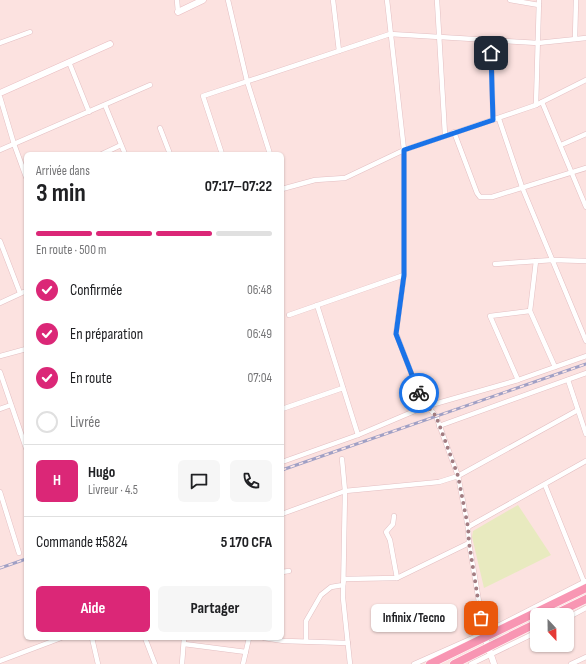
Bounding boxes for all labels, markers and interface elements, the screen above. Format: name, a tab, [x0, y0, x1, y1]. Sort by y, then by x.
pin	[474, 36, 508, 70]
icon: home	[480, 42, 502, 64]
text: Arrivée dans	[36, 163, 90, 179]
text: 07:17–07:22	[205, 177, 272, 196]
text: 3 min	[36, 178, 86, 209]
text: En route · 500 m	[36, 242, 106, 258]
icon: check	[36, 279, 58, 301]
text: Confirmée	[70, 281, 122, 300]
text: 06:48	[247, 282, 272, 298]
icon: check	[36, 323, 58, 345]
text: En préparation	[70, 325, 143, 344]
text: 06:49	[247, 326, 272, 342]
icon: check	[36, 367, 58, 389]
text: En route	[70, 369, 112, 388]
text: 07:04	[247, 370, 272, 386]
courier	[399, 373, 439, 413]
icon: bike	[408, 382, 430, 404]
text: Livrée	[70, 413, 100, 432]
button: chat	[178, 460, 220, 502]
button: phone	[230, 460, 272, 502]
text: Hugo	[88, 463, 115, 482]
text: H	[53, 471, 61, 490]
text: Livreur · 4.5	[88, 482, 138, 498]
text: Commande #5824	[36, 533, 128, 552]
text: 5 170 CFA	[221, 533, 272, 552]
button: Aide	[36, 586, 150, 632]
button: Partager	[158, 586, 272, 632]
pin	[464, 601, 498, 635]
callout: Infinix /Tecno	[371, 604, 457, 632]
icon: bag	[470, 607, 492, 629]
north arrow	[530, 608, 574, 652]
map controls	[530, 608, 574, 652]
text: Infinix /Tecno	[383, 610, 445, 626]

